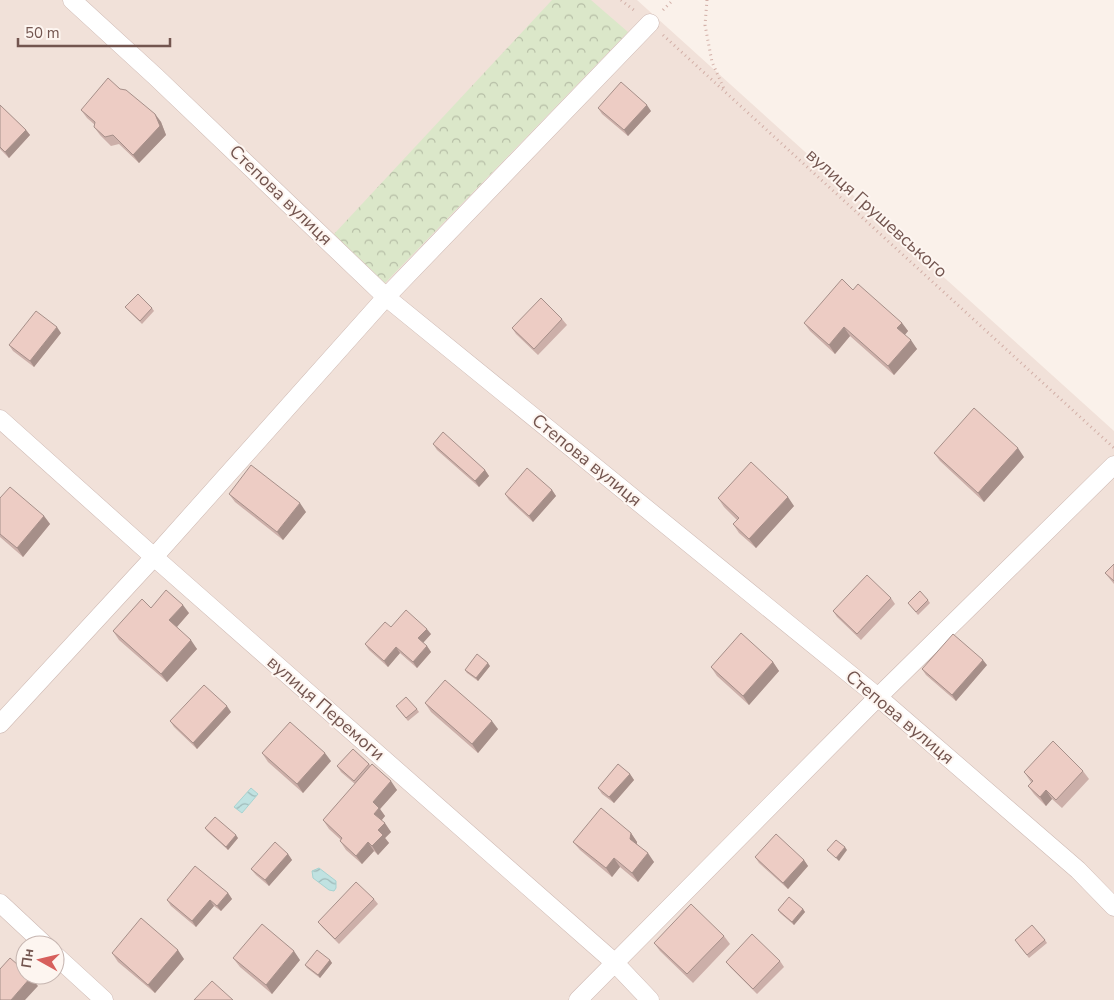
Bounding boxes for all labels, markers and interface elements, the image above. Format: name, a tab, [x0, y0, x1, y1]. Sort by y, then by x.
scale bar	[18, 15, 170, 47]
text: 50 m	[25, 23, 60, 43]
street label: Степова вулиця	[224, 140, 338, 250]
street label: вулиця Грушевського	[801, 143, 953, 283]
street label: Степова вулиця	[527, 408, 647, 512]
street label: вулиця Перемоги	[262, 650, 390, 766]
street label: Степова вулиця	[841, 664, 959, 770]
north arrow	[15, 935, 65, 985]
text: Пн	[17, 947, 38, 969]

